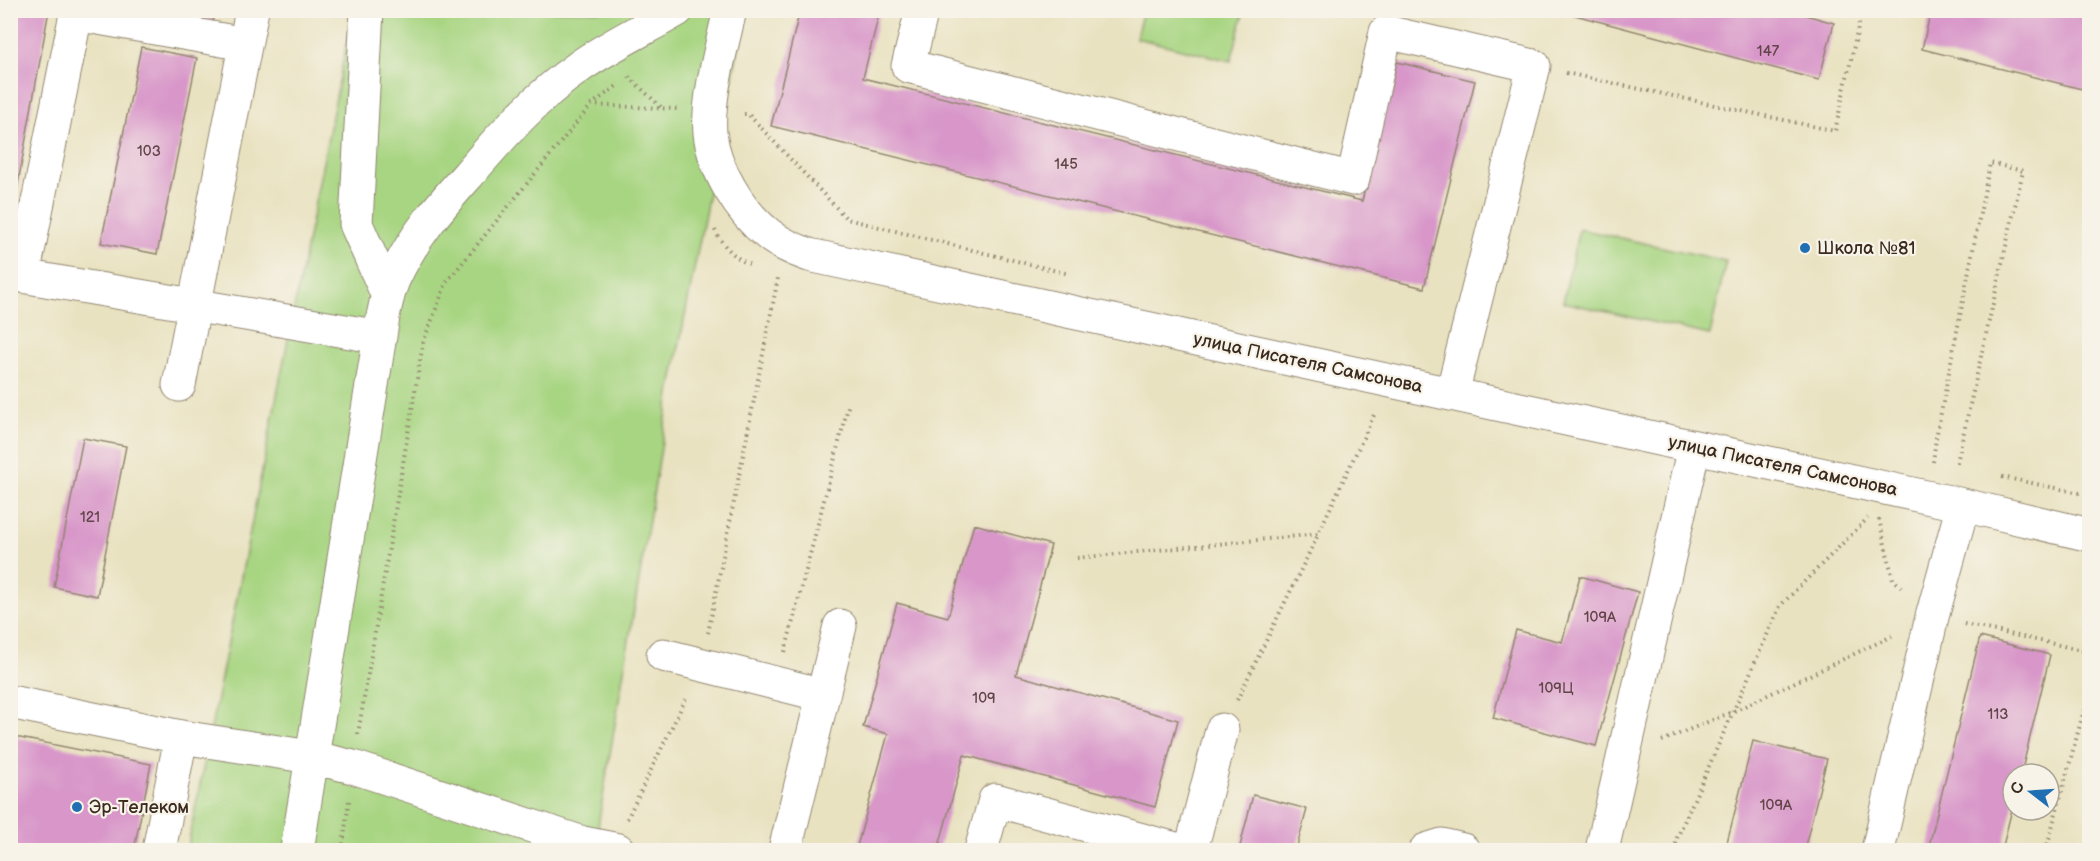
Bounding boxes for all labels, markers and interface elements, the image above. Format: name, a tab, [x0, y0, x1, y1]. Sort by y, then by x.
house number: 147	[1757, 42, 1780, 61]
house number: 103	[137, 142, 161, 161]
house number: 145	[1054, 155, 1078, 174]
place label: Школа №81	[1817, 238, 1915, 259]
marker: Школа №81	[1798, 241, 1812, 255]
street label: улица Писателя Самсонова	[1192, 328, 1425, 398]
street label: улица Писателя Самсонова	[1667, 431, 1900, 501]
house number: 121	[80, 508, 100, 527]
house number: 109А	[1584, 608, 1617, 627]
house number: 109Ц	[1539, 679, 1574, 698]
house number: 109	[972, 689, 996, 708]
house number: 113	[1988, 705, 2008, 724]
north arrow	[2001, 762, 2061, 822]
text: С	[2007, 780, 2029, 796]
house number: 109А	[1760, 796, 1793, 815]
place label: Эр-Телеком	[89, 797, 189, 818]
marker: Эр-Телеком	[70, 800, 84, 814]

